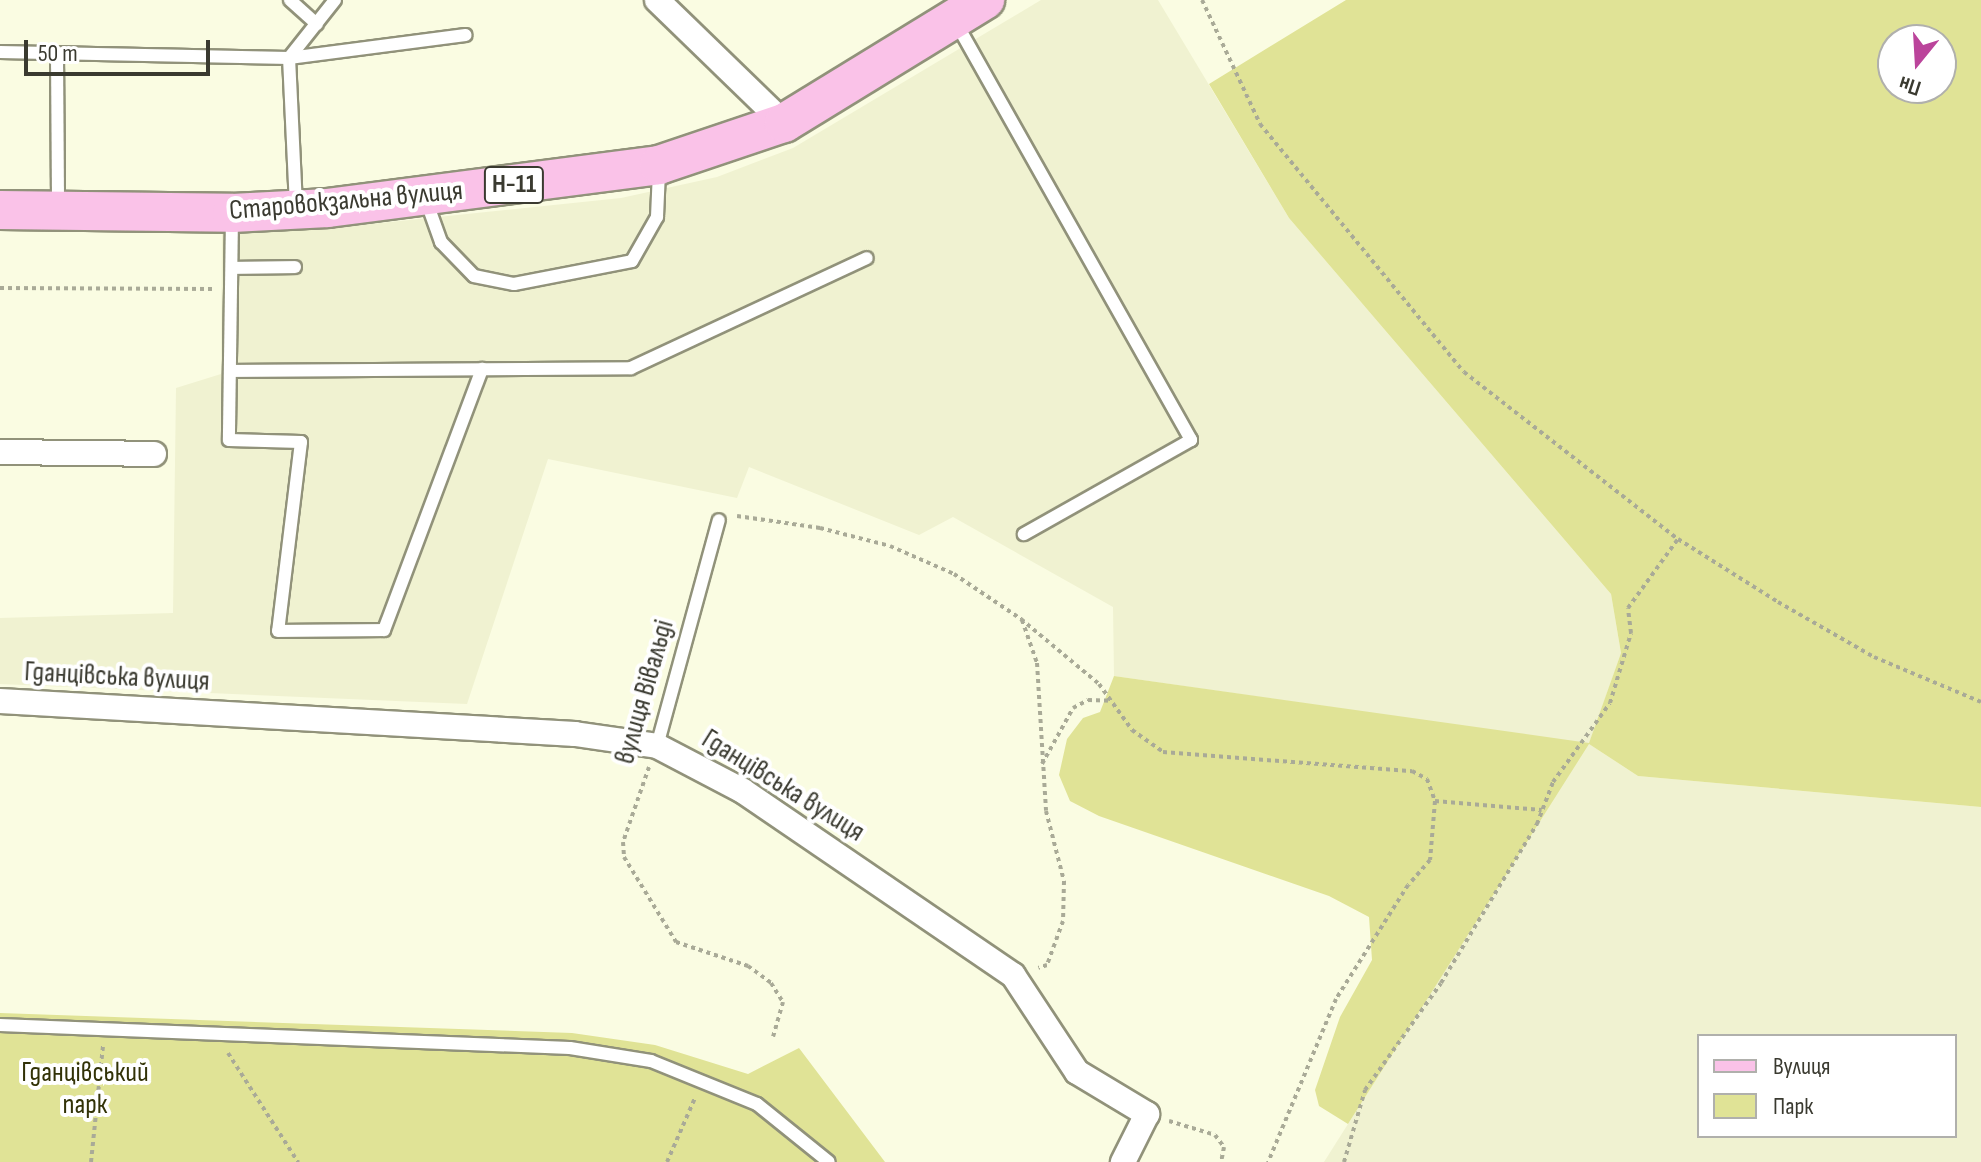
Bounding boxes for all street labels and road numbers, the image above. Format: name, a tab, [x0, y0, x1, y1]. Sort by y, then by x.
road number: Н-11	[482, 163, 546, 207]
street label: Старовокзальна вулиця	[228, 174, 464, 228]
street label: вулиця Вівальді	[608, 616, 682, 768]
street label: Гданцівська вулиця	[23, 655, 211, 699]
street label: Гданцівська вулиця	[695, 723, 871, 849]

